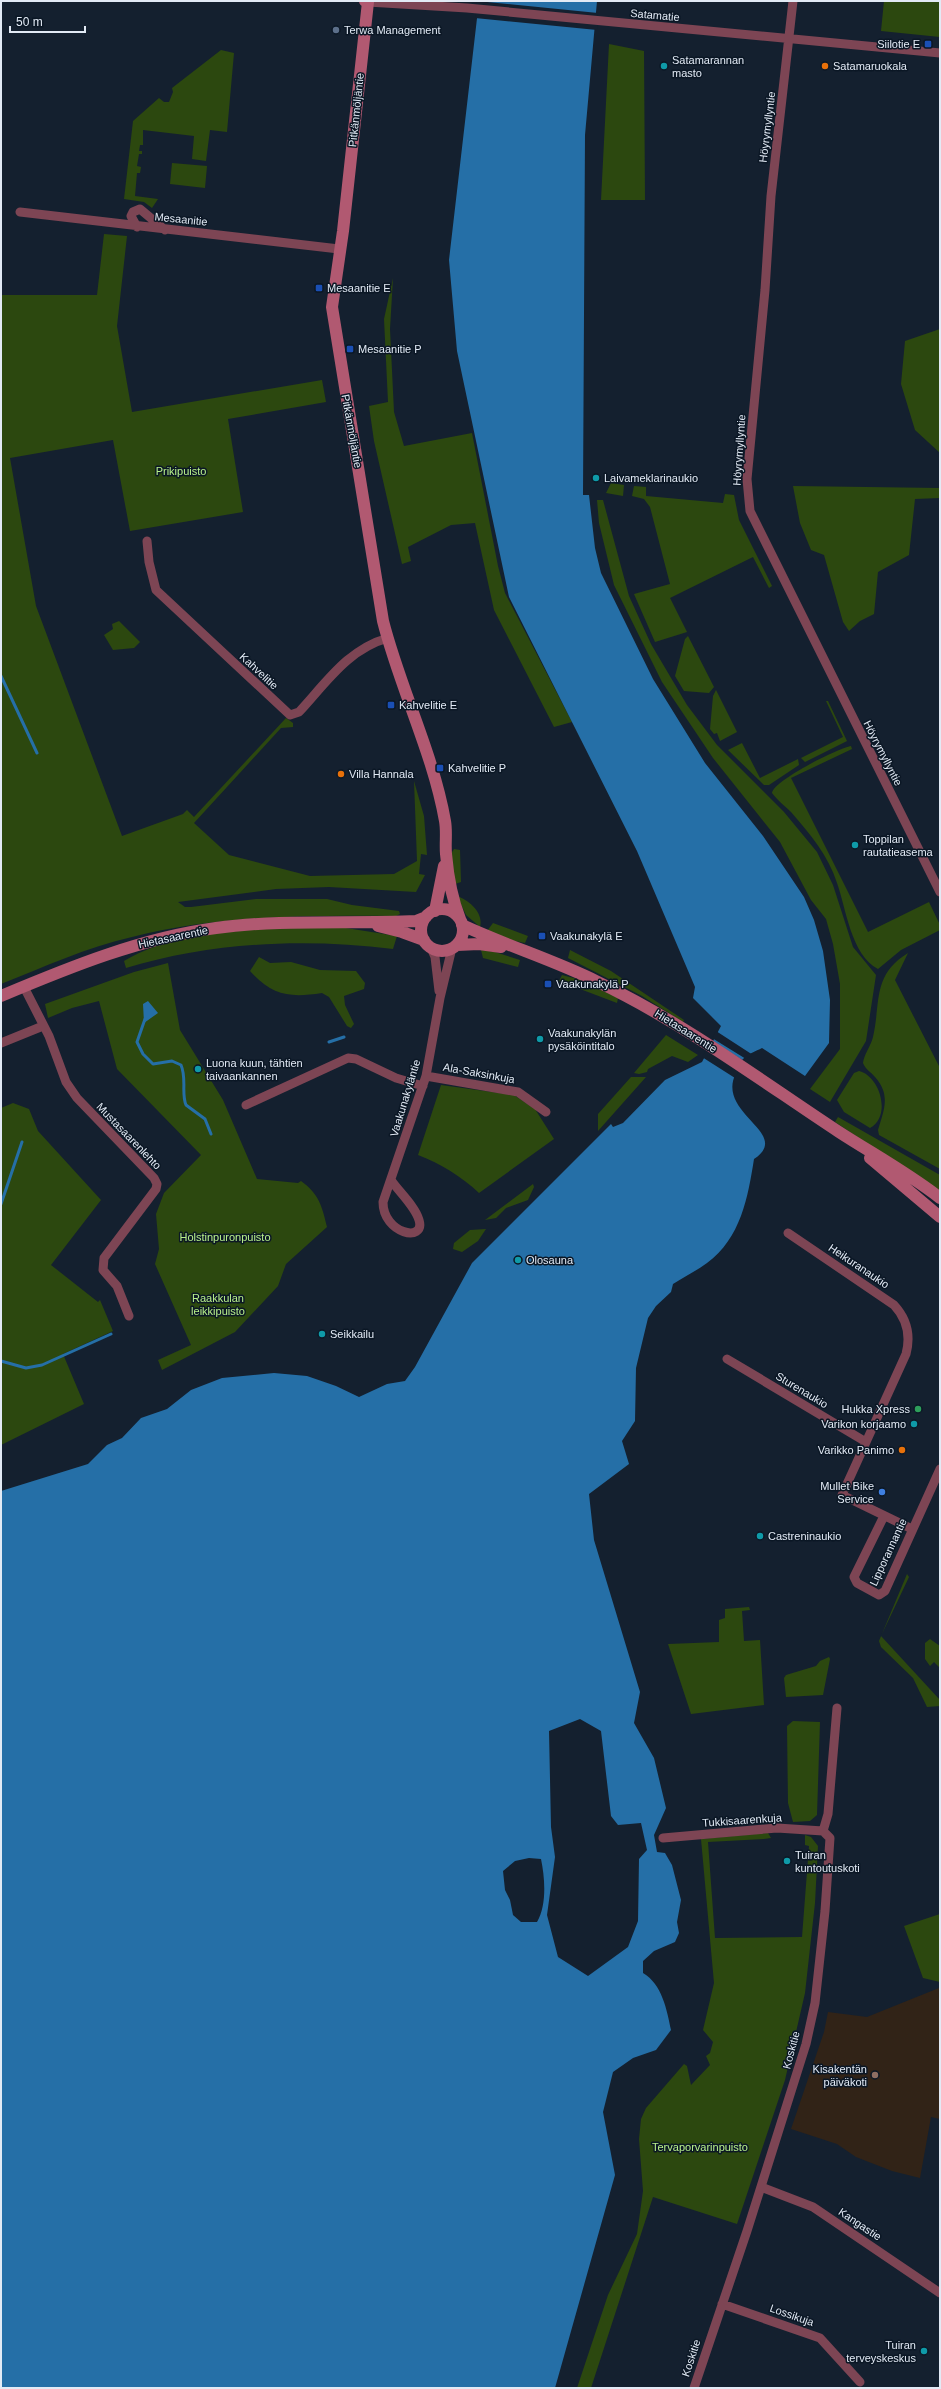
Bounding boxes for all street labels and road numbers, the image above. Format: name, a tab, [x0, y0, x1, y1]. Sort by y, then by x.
street label: Satamatie	[630, 7, 680, 23]
street label: Pitkänmöljäntie	[346, 72, 366, 148]
street label: Höyrymyllyntie	[757, 91, 777, 163]
street label: Mesaanitie	[154, 210, 208, 228]
street label: Pitkänmöljäntie	[340, 393, 364, 469]
street label: Höyrymyllyntie	[731, 414, 747, 486]
street label: Kahvelitie	[237, 650, 281, 692]
street label: Höyrymyllyntie	[861, 718, 905, 788]
street label: Hietasaarentie	[137, 924, 209, 950]
street label: Hietasaarentie	[653, 1007, 719, 1055]
street label: Vaakunakyläntie	[388, 1058, 422, 1138]
street label: Ala-Saksinkuja	[442, 1061, 517, 1085]
street label: Mustasaarenlehto	[94, 1100, 164, 1172]
street label: Heikuranaukio	[826, 1241, 892, 1291]
street label: Sturenaukio	[774, 1370, 830, 1410]
street label: Lipporannantie	[867, 1516, 909, 1588]
street label: Tukkisaarenkuja	[702, 1811, 783, 1829]
street label: Koskitie	[780, 2030, 802, 2070]
street label: Kangastie	[836, 2205, 884, 2243]
street label: Lossikuja	[768, 2302, 816, 2328]
street label: Koskitie	[679, 2338, 703, 2378]

